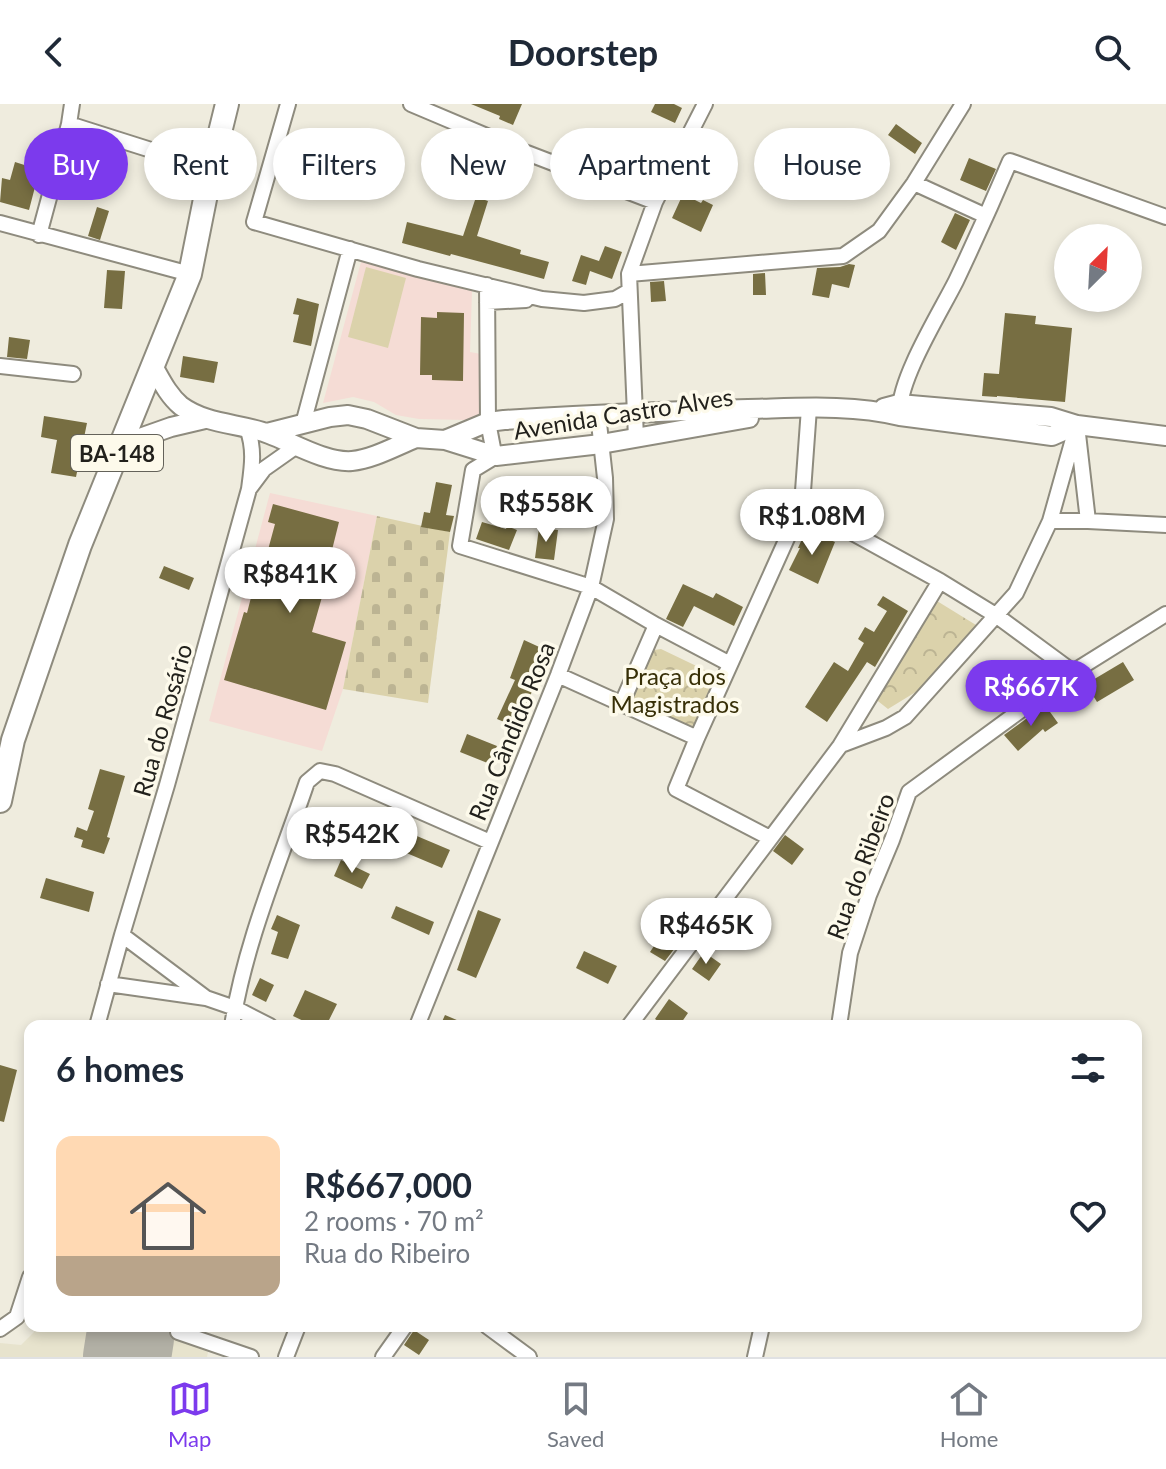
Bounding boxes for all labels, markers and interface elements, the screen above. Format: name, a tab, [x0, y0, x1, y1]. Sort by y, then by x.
icon: back	[32, 30, 76, 74]
text: Doorstep	[508, 30, 658, 74]
icon: search	[1090, 30, 1134, 74]
chip: Buy	[24, 128, 128, 200]
chip: Rent	[144, 128, 257, 200]
chip: Filters	[273, 128, 405, 200]
chip: New	[421, 128, 534, 200]
chip: Apartment	[550, 128, 738, 200]
chip: House	[754, 128, 890, 200]
north arrow	[1054, 224, 1142, 312]
map controls	[1054, 224, 1142, 312]
street label: Avenida Castro Alves	[511, 381, 735, 445]
road number: BA-148	[71, 435, 163, 471]
pin: R$558K	[481, 476, 611, 544]
text: R$558K	[499, 486, 593, 518]
pin: R$1.08M	[738, 489, 886, 557]
text: R$1.08M	[758, 499, 866, 531]
pin: R$841K	[225, 547, 355, 615]
text: R$841K	[243, 557, 337, 589]
street label: Rua Cândido Rosa	[462, 638, 560, 824]
street label: Rua do Rosário	[126, 640, 198, 800]
pin: R$667K	[966, 660, 1096, 728]
park label: Praça dos Magistrados	[610, 661, 740, 718]
text: R$667K	[984, 670, 1078, 702]
street label: Rua do Ribeiro	[820, 789, 900, 943]
pin: R$542K	[287, 807, 417, 875]
text: R$542K	[305, 817, 399, 849]
pin: R$465K	[641, 898, 771, 966]
text: R$465K	[659, 908, 753, 940]
icon: filters	[1066, 1046, 1110, 1090]
text: 6 homes	[56, 1048, 184, 1089]
text: R$667,000	[304, 1164, 472, 1205]
icon: home	[120, 1168, 216, 1264]
icon: heart	[1066, 1194, 1110, 1238]
text: 2 rooms · 70 m²	[304, 1205, 484, 1237]
text: Rua do Ribeiro	[304, 1237, 470, 1269]
tab: Map	[168, 1377, 212, 1452]
tab: Saved	[547, 1377, 604, 1452]
tab: Home	[940, 1377, 998, 1452]

